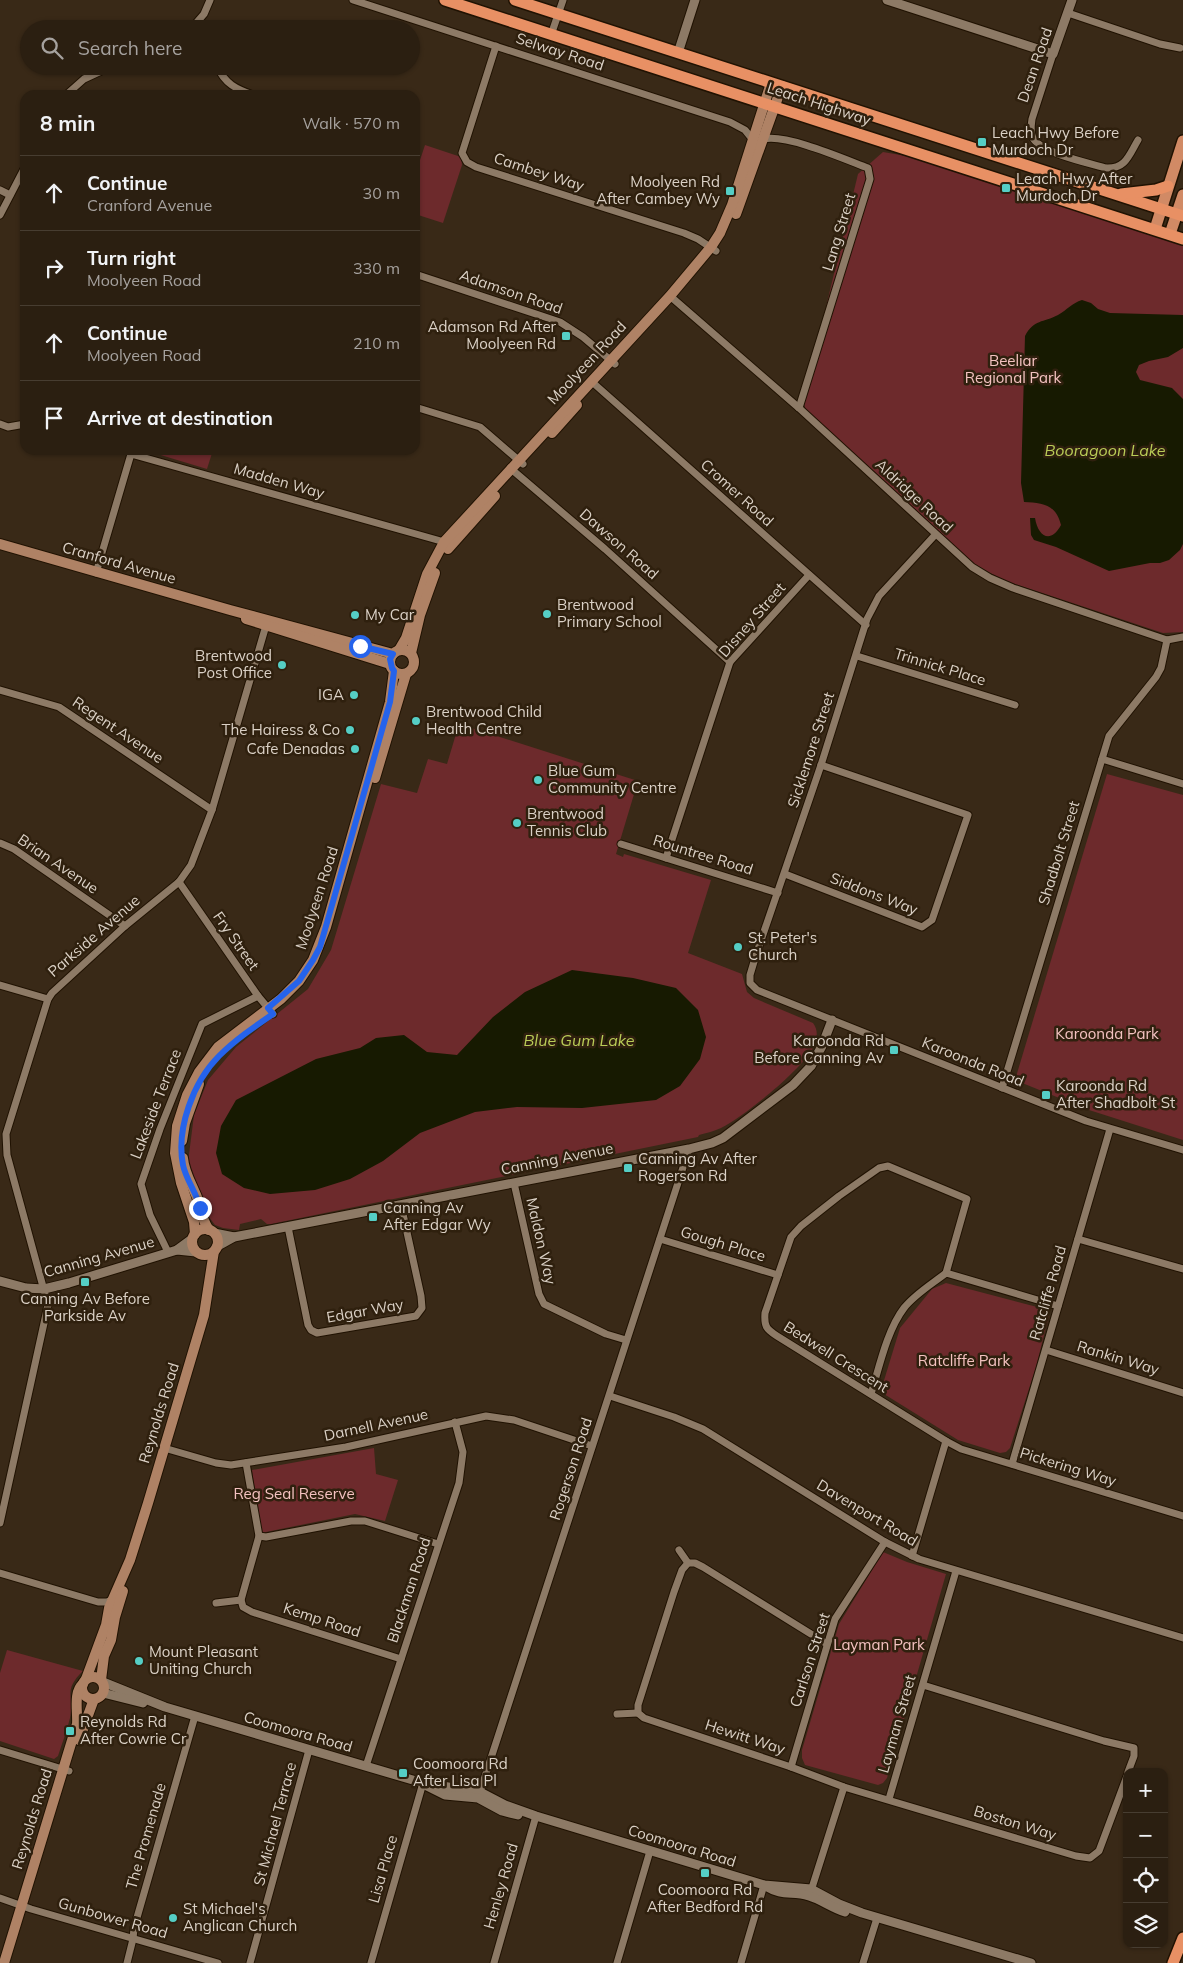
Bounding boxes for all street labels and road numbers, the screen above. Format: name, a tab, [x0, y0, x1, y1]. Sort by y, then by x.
street label: Dean Road	[1013, 25, 1056, 105]
street label: Selway Road	[514, 28, 607, 75]
street label: Leach Highway	[765, 78, 873, 129]
street label: Cambey Way	[492, 148, 587, 195]
street label: Lang Street	[818, 191, 859, 273]
street label: Adamson Road	[457, 265, 565, 318]
street label: Moolyeen Road	[543, 317, 630, 408]
street label: Cromer Road	[697, 455, 778, 530]
street label: Aldridge Road	[871, 455, 957, 537]
street label: Madden Way	[232, 459, 327, 503]
street label: Dawson Road	[576, 504, 663, 583]
street label: Cranford Avenue	[60, 537, 178, 588]
street label: Disney Street	[714, 579, 789, 661]
street label: Trinnick Place	[892, 644, 988, 689]
street label: Sicklemore Street	[783, 690, 838, 810]
street label: Regent Avenue	[69, 692, 167, 767]
street label: Shadbolt Street	[1034, 798, 1083, 907]
street label: Brian Avenue	[14, 830, 102, 898]
street label: Rountree Road	[651, 830, 756, 879]
street label: Moolyeen Road	[291, 844, 342, 952]
street label: Siddons Way	[828, 868, 921, 919]
street label: Parkside Avenue	[44, 890, 144, 981]
street label: Fry Street	[209, 908, 264, 974]
street label: Karoonda Road	[919, 1032, 1027, 1091]
street label: Lakeside Terrace	[126, 1046, 185, 1162]
street label: Canning Avenue	[499, 1138, 615, 1179]
street label: Maldon Way	[522, 1196, 561, 1286]
street label: Gough Place	[678, 1222, 768, 1265]
street label: Canning Avenue	[41, 1232, 156, 1281]
street label: Ratcliffe Road	[1025, 1243, 1070, 1342]
street label: Edgar Way	[325, 1294, 405, 1327]
street label: Bedwell Crescent	[780, 1317, 892, 1396]
street label: Rankin Way	[1075, 1336, 1162, 1379]
street label: Reynolds Road	[134, 1360, 183, 1466]
street label: Darnell Avenue	[322, 1404, 430, 1445]
street label: Rogerson Road	[545, 1415, 596, 1523]
street label: Pickering Way	[1018, 1443, 1119, 1490]
street label: Davenport Road	[813, 1475, 921, 1550]
street label: Blackman Road	[383, 1535, 434, 1645]
street label: Kemp Road	[281, 1598, 363, 1641]
street label: Carlson Street	[785, 1610, 834, 1709]
street label: Layman Street	[873, 1672, 920, 1775]
street label: Coomoora Road	[242, 1707, 355, 1756]
street label: Hewitt Way	[703, 1715, 788, 1758]
street label: St Michael Terrace	[249, 1760, 300, 1888]
street label: Reynolds Road	[7, 1766, 56, 1872]
street label: The Promenade	[121, 1780, 170, 1891]
street label: Boston Way	[972, 1801, 1059, 1844]
street label: Coomoora Road	[626, 1820, 739, 1871]
street label: Lisa Place	[364, 1833, 401, 1905]
street label: Henley Road	[479, 1841, 522, 1931]
street label: Gunbower Road	[56, 1893, 170, 1942]

